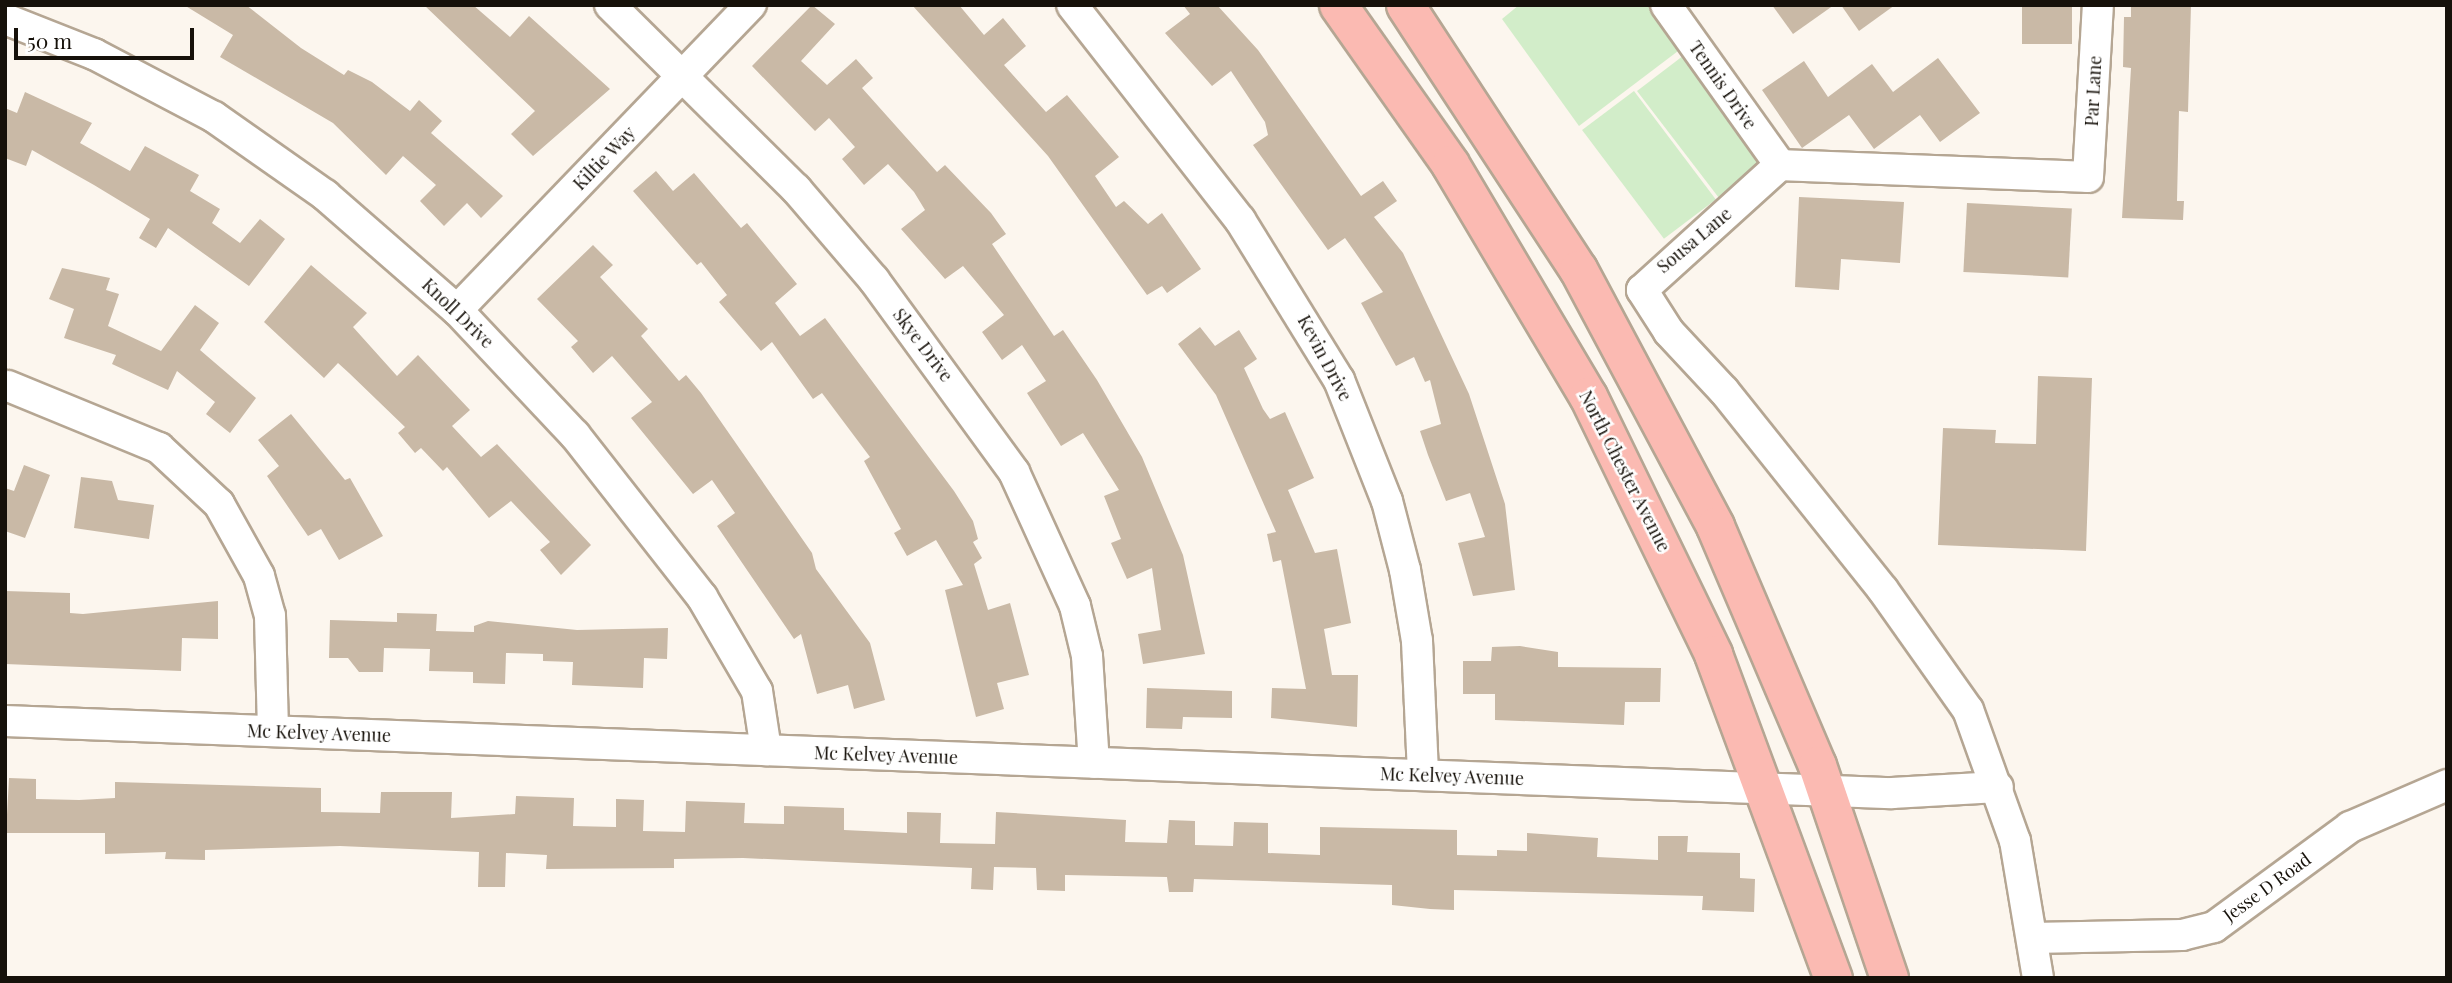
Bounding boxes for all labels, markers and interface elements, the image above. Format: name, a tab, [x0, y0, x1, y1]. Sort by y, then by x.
scale bar	[18, 14, 198, 58]
text: 50 m	[27, 26, 72, 54]
street label: Tennis Drive	[1685, 37, 1761, 133]
street label: Par Lane	[2080, 55, 2106, 127]
street label: Kiltie Way	[568, 121, 640, 195]
street label: Sousa Lane	[1652, 203, 1736, 277]
street label: Knoll Drive	[418, 274, 498, 352]
street label: Skye Drive	[888, 304, 958, 386]
street label: Kevin Drive	[1293, 311, 1357, 405]
street label: North Chester Avenue	[1575, 386, 1675, 556]
street label: Mc Kelvey Avenue	[246, 720, 392, 746]
street label: Mc Kelvey Avenue	[813, 742, 959, 768]
street label: Mc Kelvey Avenue	[1379, 763, 1525, 789]
street label: Jesse D Road	[2219, 848, 2315, 926]

